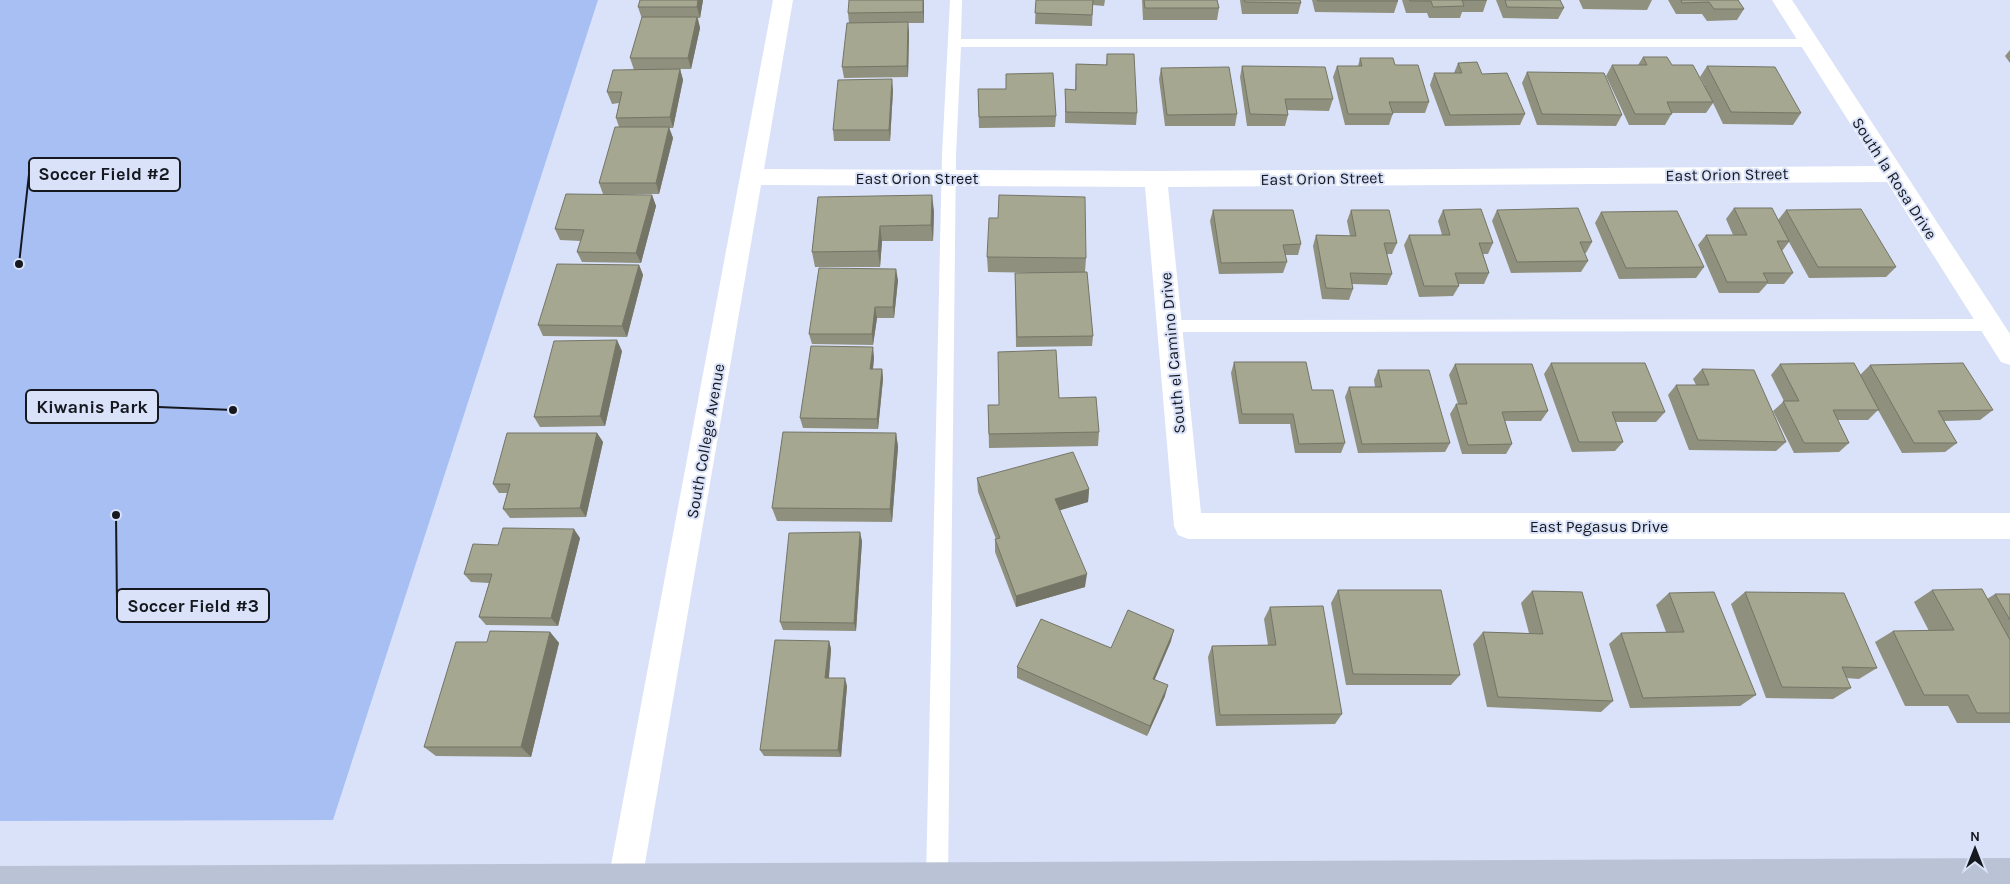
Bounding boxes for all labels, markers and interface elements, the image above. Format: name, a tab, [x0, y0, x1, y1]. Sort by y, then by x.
street label: South la Rosa Drive	[1848, 114, 1941, 243]
callout: Soccer Field #2	[29, 158, 180, 191]
text: Soccer Field #2	[38, 163, 170, 185]
street label: East Orion Street	[1665, 164, 1789, 185]
street label: East Orion Street	[1260, 168, 1384, 189]
street label: East Orion Street	[855, 169, 979, 188]
street label: South el Camino Drive	[1156, 271, 1189, 434]
street label: South College Avenue	[683, 362, 728, 520]
callout: Kiwanis Park	[26, 390, 158, 423]
text: Kiwanis Park	[36, 396, 148, 418]
street label: East Pegasus Drive	[1530, 517, 1668, 536]
callout: Soccer Field #3	[117, 589, 269, 622]
text: Soccer Field #3	[127, 595, 259, 617]
north arrow	[1950, 824, 2000, 874]
text: N	[1970, 828, 1980, 845]

